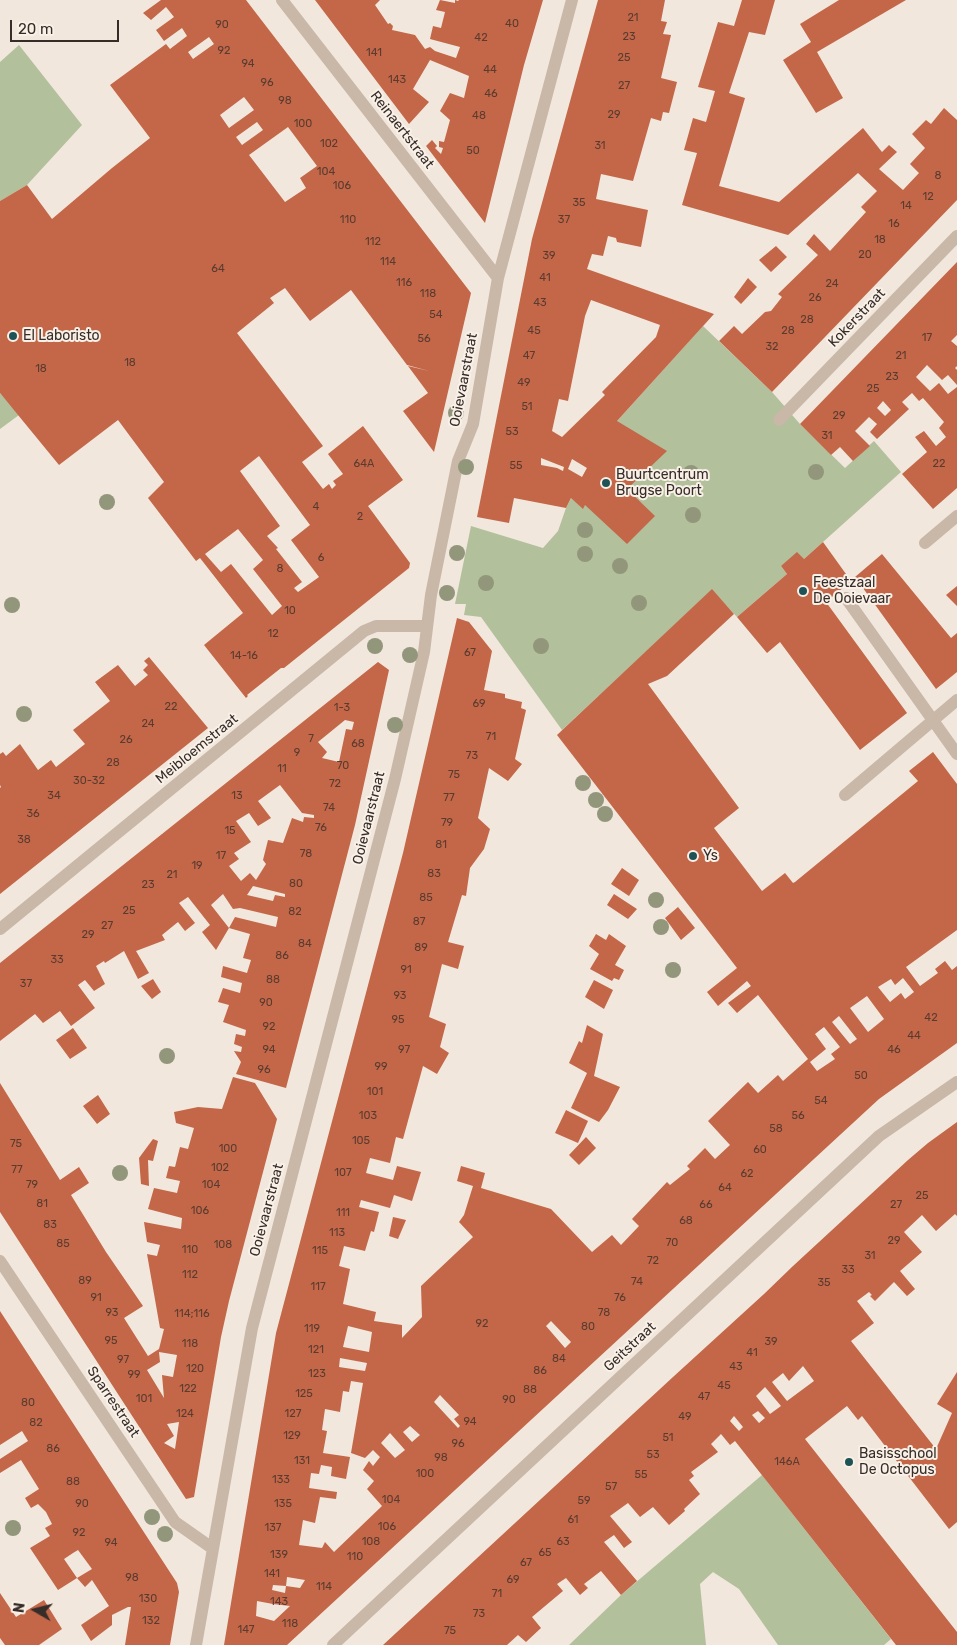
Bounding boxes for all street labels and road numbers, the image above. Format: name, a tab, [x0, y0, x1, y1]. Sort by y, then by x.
street label: Reinaertstraat	[366, 88, 438, 172]
street label: Kokerstraat	[825, 285, 889, 351]
street label: Ooievaarstraat	[447, 332, 481, 428]
street label: Meibloemstraat	[152, 711, 242, 787]
street label: Ooievaarstraat	[349, 770, 389, 866]
street label: Ooievaarstraat	[247, 1162, 287, 1258]
street label: Geitstraat	[601, 1319, 659, 1375]
street label: Sparrestraat	[83, 1363, 143, 1441]

